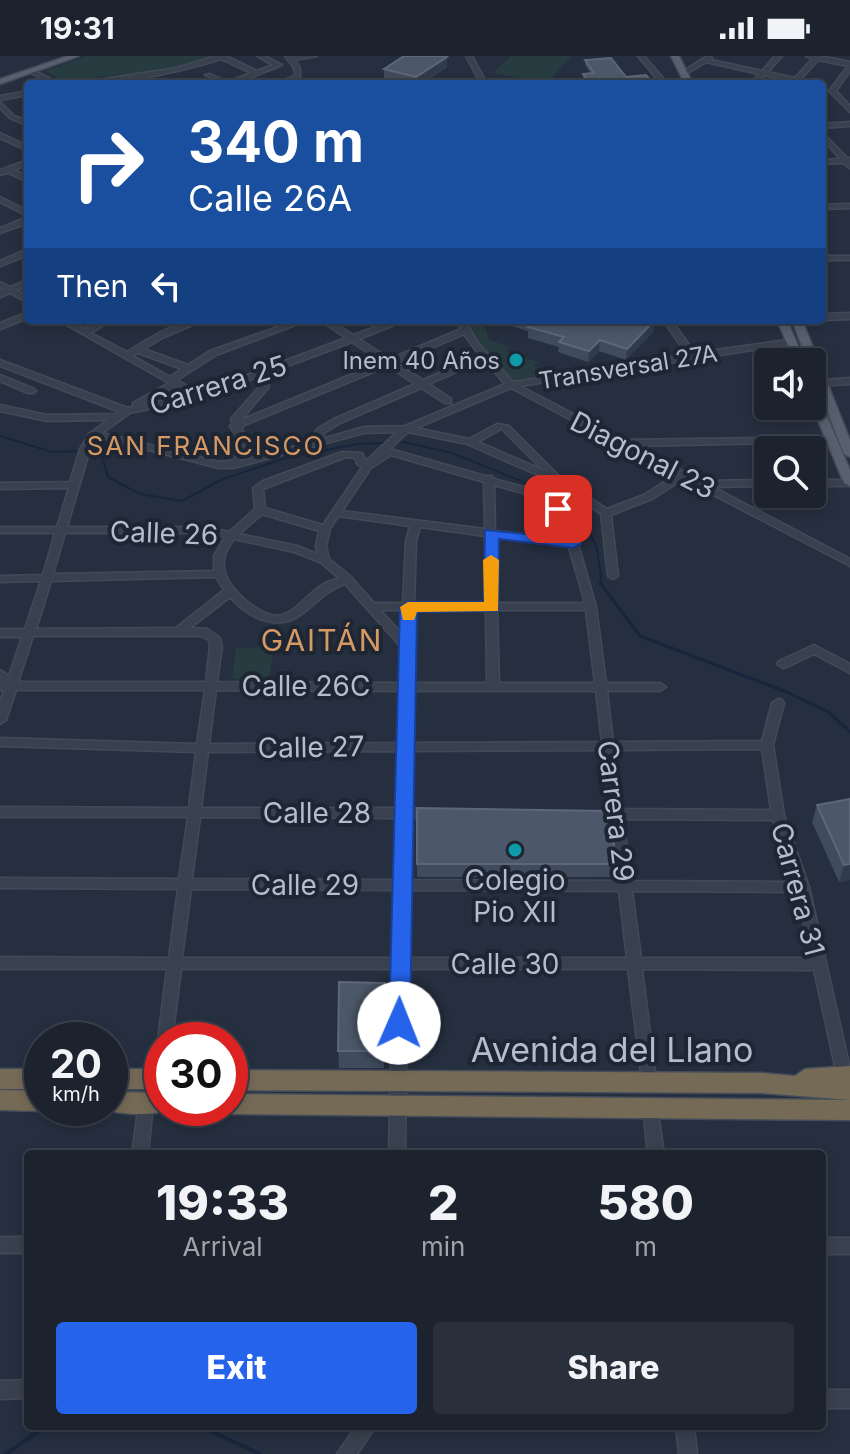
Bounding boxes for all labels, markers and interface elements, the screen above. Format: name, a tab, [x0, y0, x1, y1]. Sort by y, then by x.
text: 19:31	[40, 10, 115, 46]
text: 340 m	[188, 108, 364, 176]
icon: right	[56, 112, 160, 216]
text: Calle 26A	[188, 176, 352, 220]
icon: left	[144, 264, 188, 308]
text: Then	[56, 268, 128, 304]
street label: Transversal 27A	[537, 339, 719, 395]
place label: Inem 40 Años	[342, 346, 500, 375]
street label: Carrera 25	[145, 348, 291, 422]
map controls	[754, 348, 826, 508]
button: sound	[754, 348, 826, 420]
marker: Inem 40 Años	[507, 351, 525, 369]
street label: Diagonal 23	[565, 404, 721, 506]
district label: SAN FRANCISCO	[87, 430, 325, 461]
button: search	[754, 436, 826, 508]
pin	[524, 475, 592, 543]
icon: arrive	[536, 487, 580, 531]
street label: Calle 26	[109, 514, 219, 552]
district label: GAITÁN	[261, 622, 383, 658]
street label: Calle 26C	[242, 669, 370, 703]
street label: Calle 27	[257, 729, 365, 765]
street label: Carrera 29	[590, 738, 642, 884]
street label: Calle 28	[263, 796, 371, 830]
street label: Carrera 31	[764, 819, 832, 959]
marker: Colegio Pio XII	[506, 841, 524, 859]
place label: Colegio Pio XII	[464, 863, 566, 929]
street label: Calle 29	[251, 868, 359, 902]
street label: Calle 30	[451, 947, 559, 981]
position arrow	[357, 981, 441, 1065]
speed limit sign: 30	[144, 1022, 248, 1126]
street label: Avenida del Llano	[471, 1029, 753, 1070]
text: 20	[50, 1039, 102, 1088]
text: km/h	[52, 1082, 100, 1106]
text: 19:33	[156, 1173, 289, 1232]
text: 2	[428, 1173, 459, 1232]
text: 580	[598, 1173, 694, 1232]
text: Arrival	[183, 1231, 263, 1262]
text: min	[421, 1231, 465, 1262]
text: m	[634, 1231, 657, 1262]
button: Exit	[56, 1322, 417, 1414]
button: Share	[433, 1322, 794, 1414]

